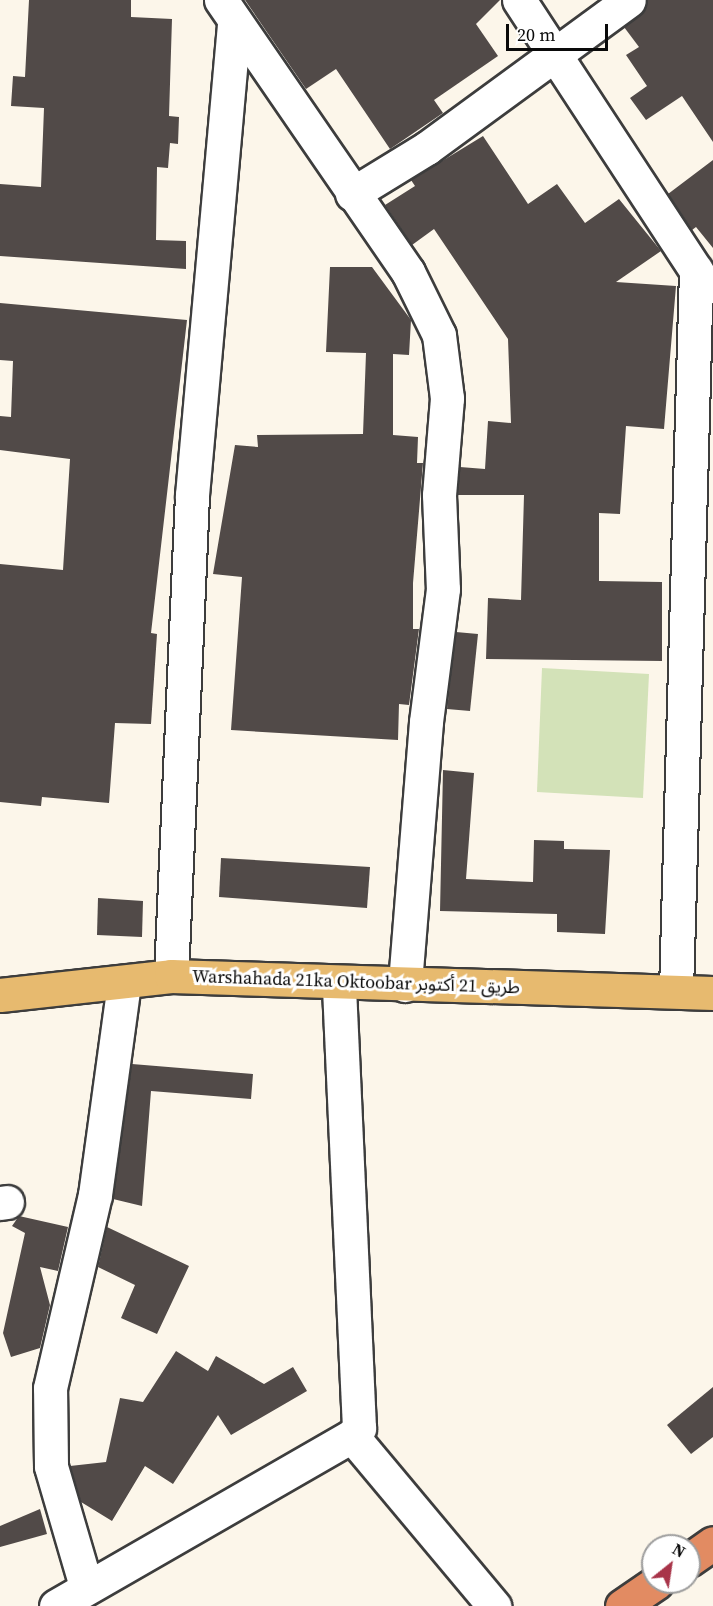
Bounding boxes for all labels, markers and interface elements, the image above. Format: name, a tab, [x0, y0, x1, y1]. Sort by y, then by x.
scale bar	[509, 12, 611, 50]
text: 20 m	[517, 22, 555, 47]
street label: Warshahada 21ka Oktoobar طريق 21 أكتوبر	[192, 965, 520, 999]
north arrow	[641, 1534, 701, 1594]
text: N	[668, 1538, 690, 1563]

